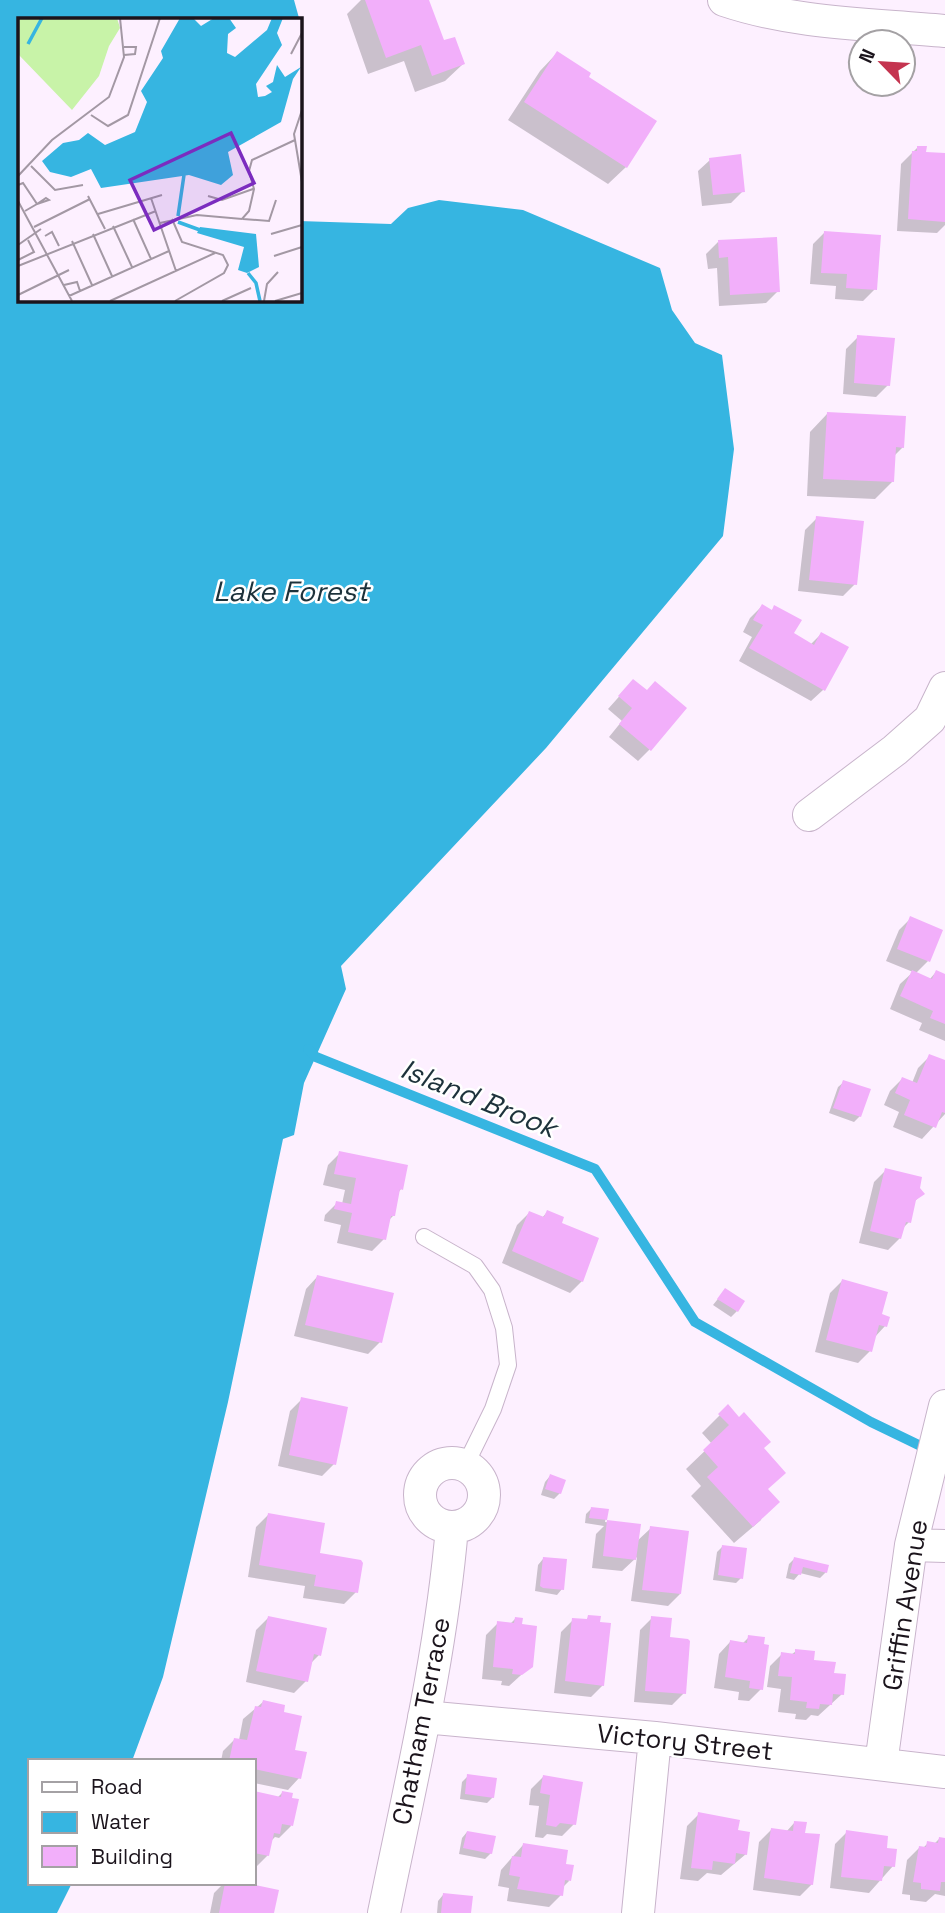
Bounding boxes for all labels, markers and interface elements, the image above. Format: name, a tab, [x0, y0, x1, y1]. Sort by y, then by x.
inset map	[18, 18, 301, 301]
north arrow	[847, 28, 917, 98]
text: N	[853, 45, 881, 67]
water label: Lake Forest	[213, 573, 372, 609]
water label: Island Brook	[396, 1050, 565, 1147]
street label: Griffin Avenue	[875, 1517, 935, 1693]
street label: Chatham Terrace	[384, 1614, 458, 1828]
street label: Victory Street	[595, 1716, 775, 1768]
legend	[28, 1759, 256, 1885]
text: Road	[91, 1773, 143, 1800]
text: Water	[91, 1808, 150, 1835]
text: Building	[91, 1843, 173, 1870]

